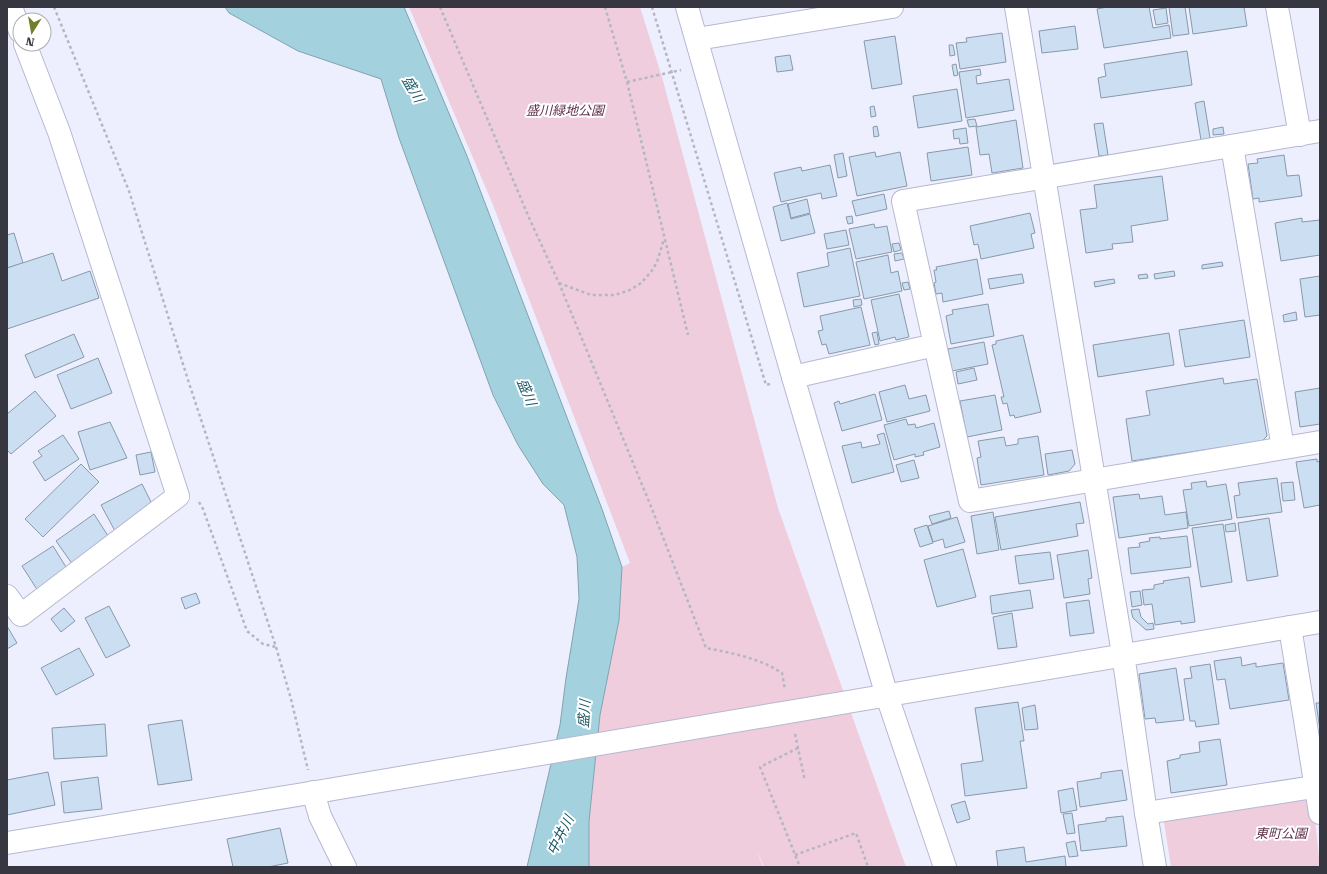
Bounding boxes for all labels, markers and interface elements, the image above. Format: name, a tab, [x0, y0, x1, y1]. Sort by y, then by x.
north arrow	[12, 12, 52, 52]
text: N	[24, 34, 36, 49]
water label: 盛川	[399, 73, 428, 107]
park label: 盛川緑地公園	[526, 103, 606, 118]
water label: 盛川	[514, 376, 540, 410]
water label: 盛川	[575, 697, 593, 729]
water label: 中井川	[543, 811, 578, 857]
park label: 東町公園	[1255, 826, 1309, 841]

